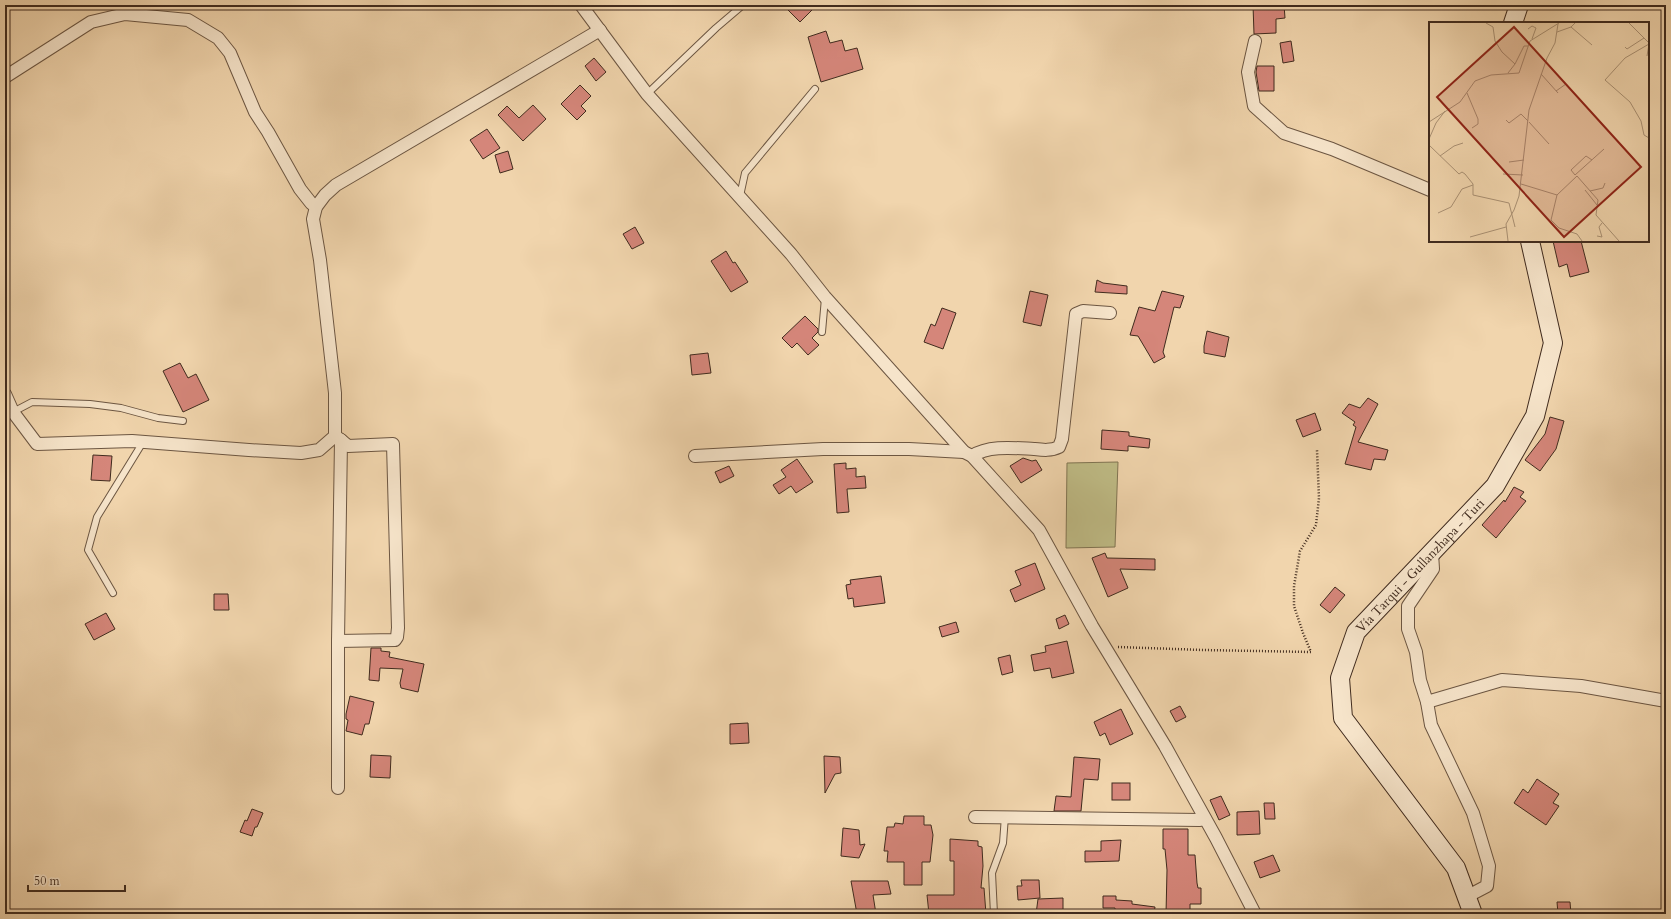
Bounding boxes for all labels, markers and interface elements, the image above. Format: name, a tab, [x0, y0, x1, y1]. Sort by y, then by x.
inset map	[1429, 22, 1649, 242]
street label: Vía Tarqui - Gullanzhapa - Turi	[1352, 495, 1489, 637]
scale bar	[28, 867, 125, 893]
text: 50 m	[34, 873, 61, 889]

